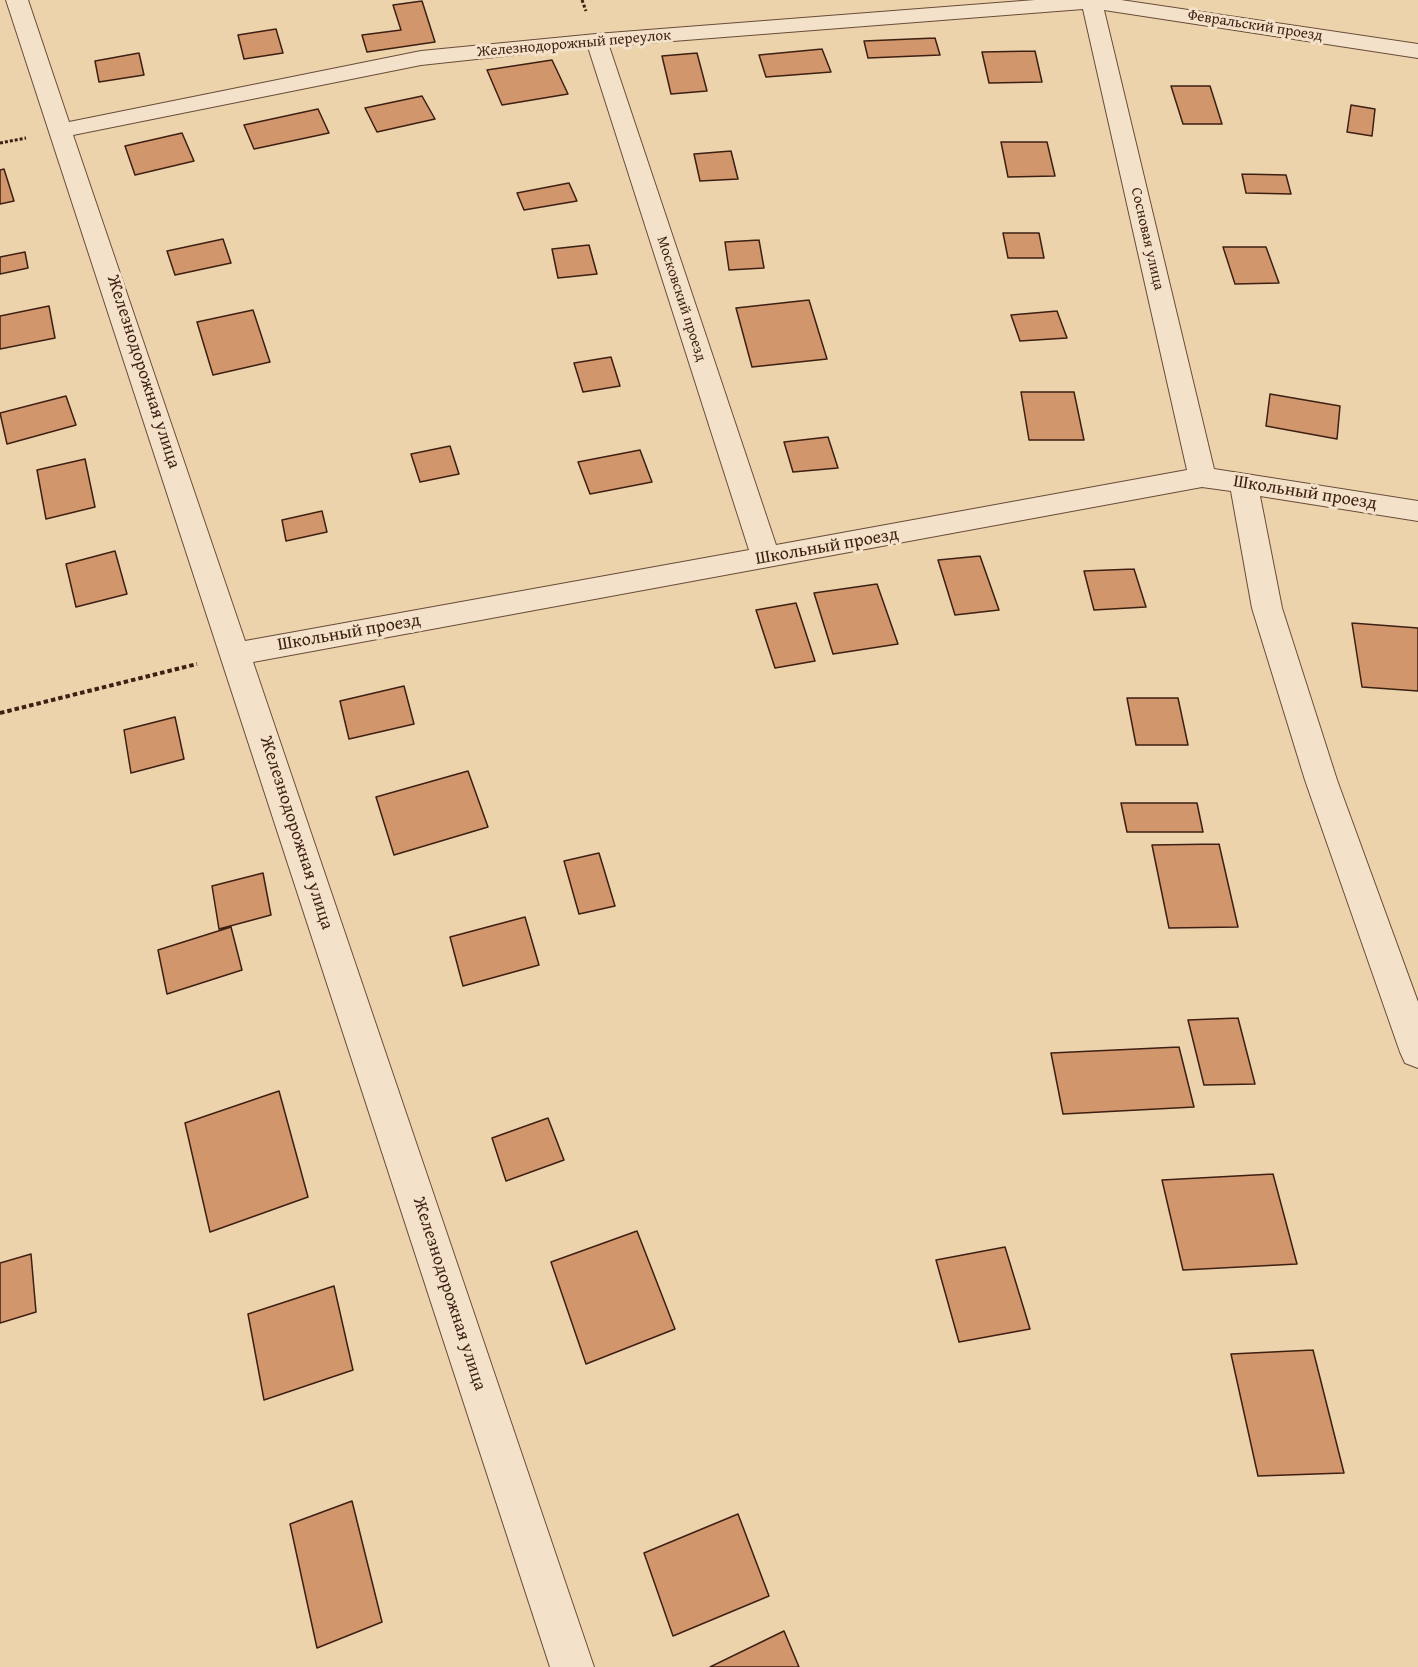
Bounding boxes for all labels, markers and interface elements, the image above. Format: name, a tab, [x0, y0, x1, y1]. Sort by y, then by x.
street label: Февральский проезд	[1186, 6, 1324, 46]
street label: Железнодорожный переулок	[476, 27, 672, 61]
street label: Сосновая улица	[1126, 186, 1168, 292]
street label: Московский проезд	[652, 234, 710, 364]
street label: Железнодорожная улица	[102, 273, 184, 471]
street label: Школьный проезд	[1232, 471, 1378, 515]
street label: Школьный проезд	[754, 524, 900, 570]
street label: Школьный проезд	[276, 610, 422, 656]
street label: Железнодорожная улица	[255, 734, 337, 932]
street label: Железнодорожная улица	[408, 1195, 490, 1393]

